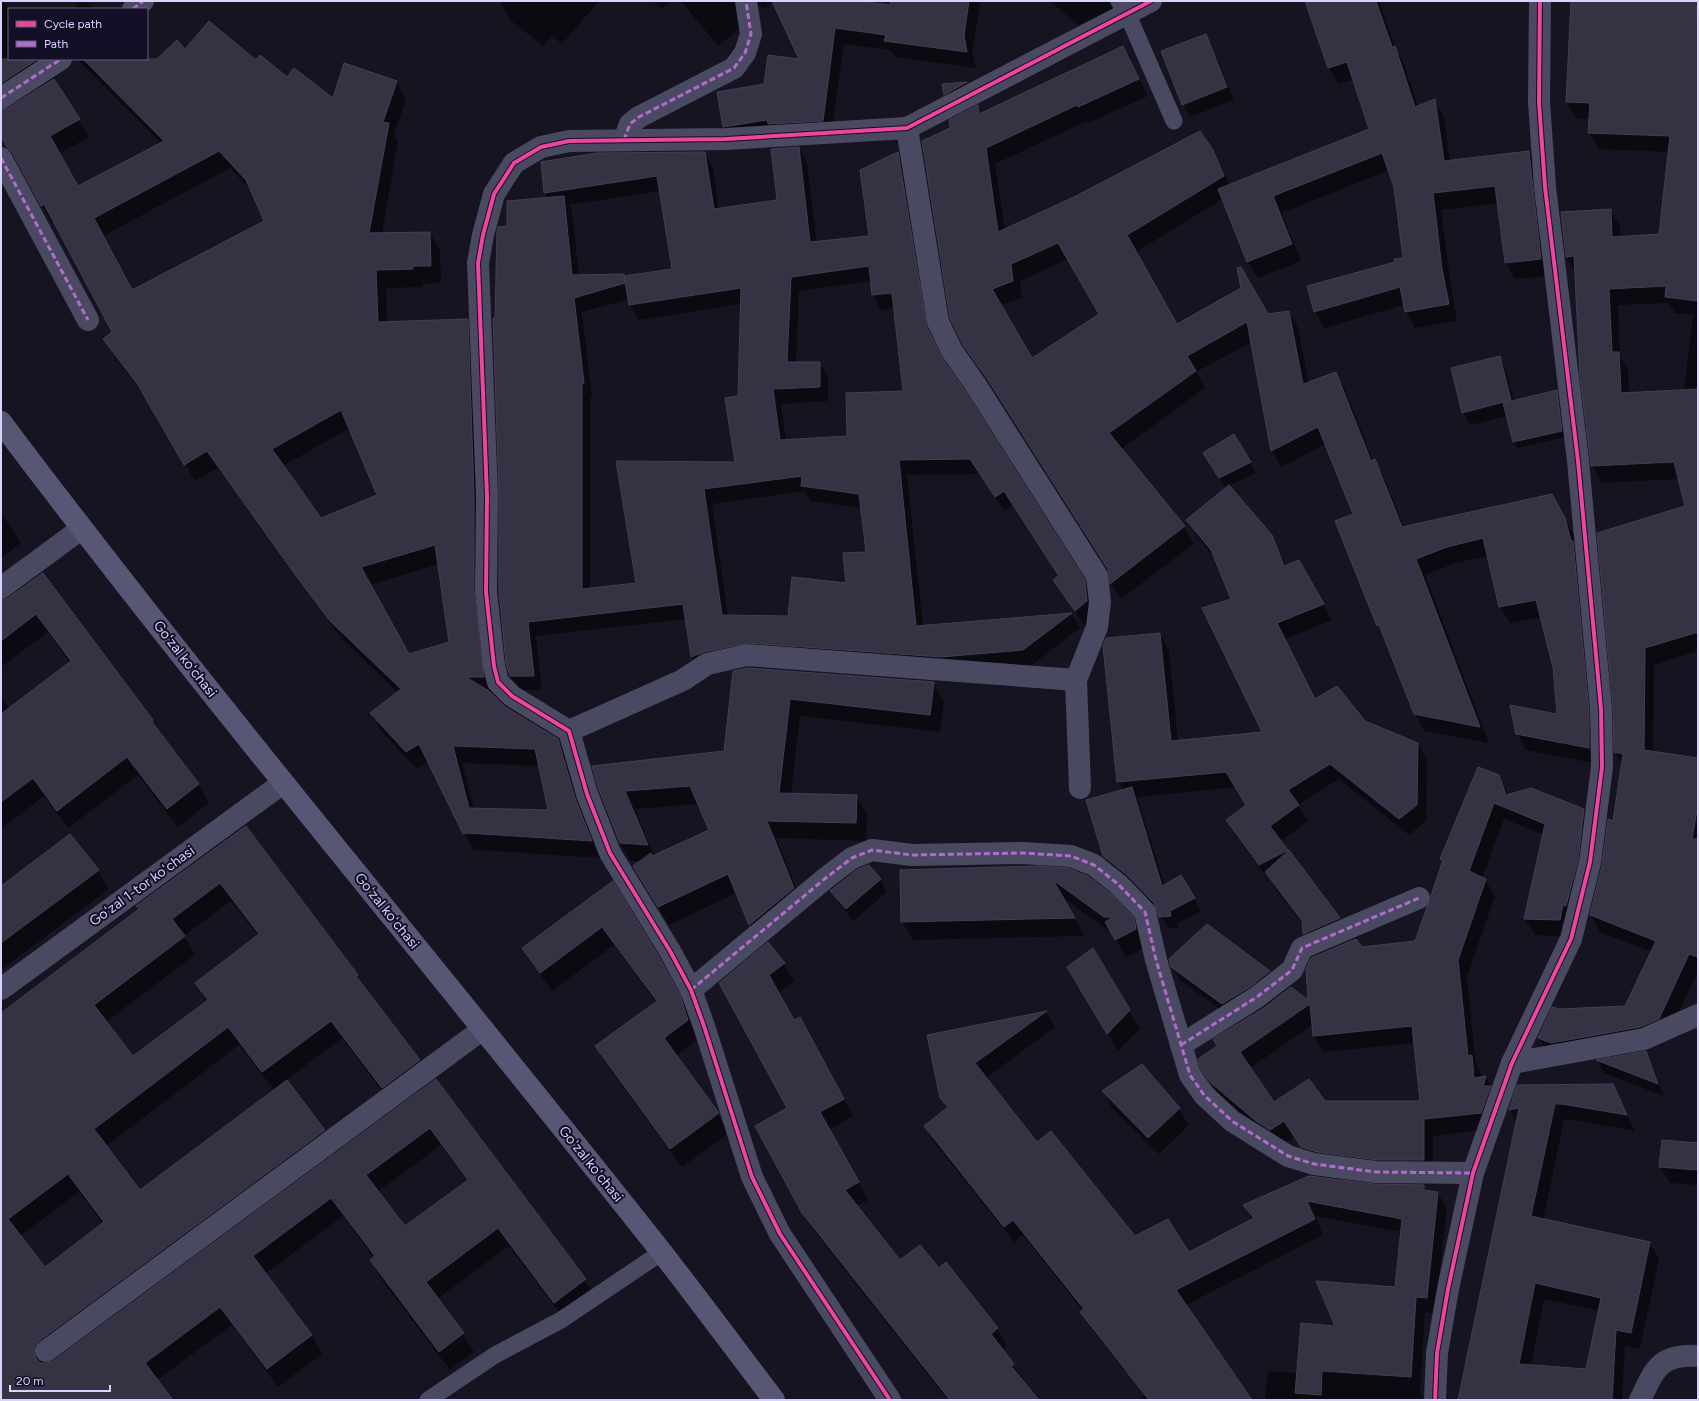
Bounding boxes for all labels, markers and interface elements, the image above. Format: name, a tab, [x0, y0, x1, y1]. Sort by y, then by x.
legend	[8, 8, 148, 60]
text: Cycle path	[44, 17, 102, 31]
text: Path	[44, 37, 68, 51]
street label: Goʻzal koʻchasi	[150, 617, 220, 701]
street label: Goʻzal 1-tor koʻchasi	[86, 842, 198, 930]
street label: Goʻzal koʻchasi	[351, 870, 423, 952]
street label: Goʻzal koʻchasi	[555, 1123, 627, 1205]
scale bar	[10, 1367, 110, 1393]
text: 20 m	[16, 1374, 44, 1388]

